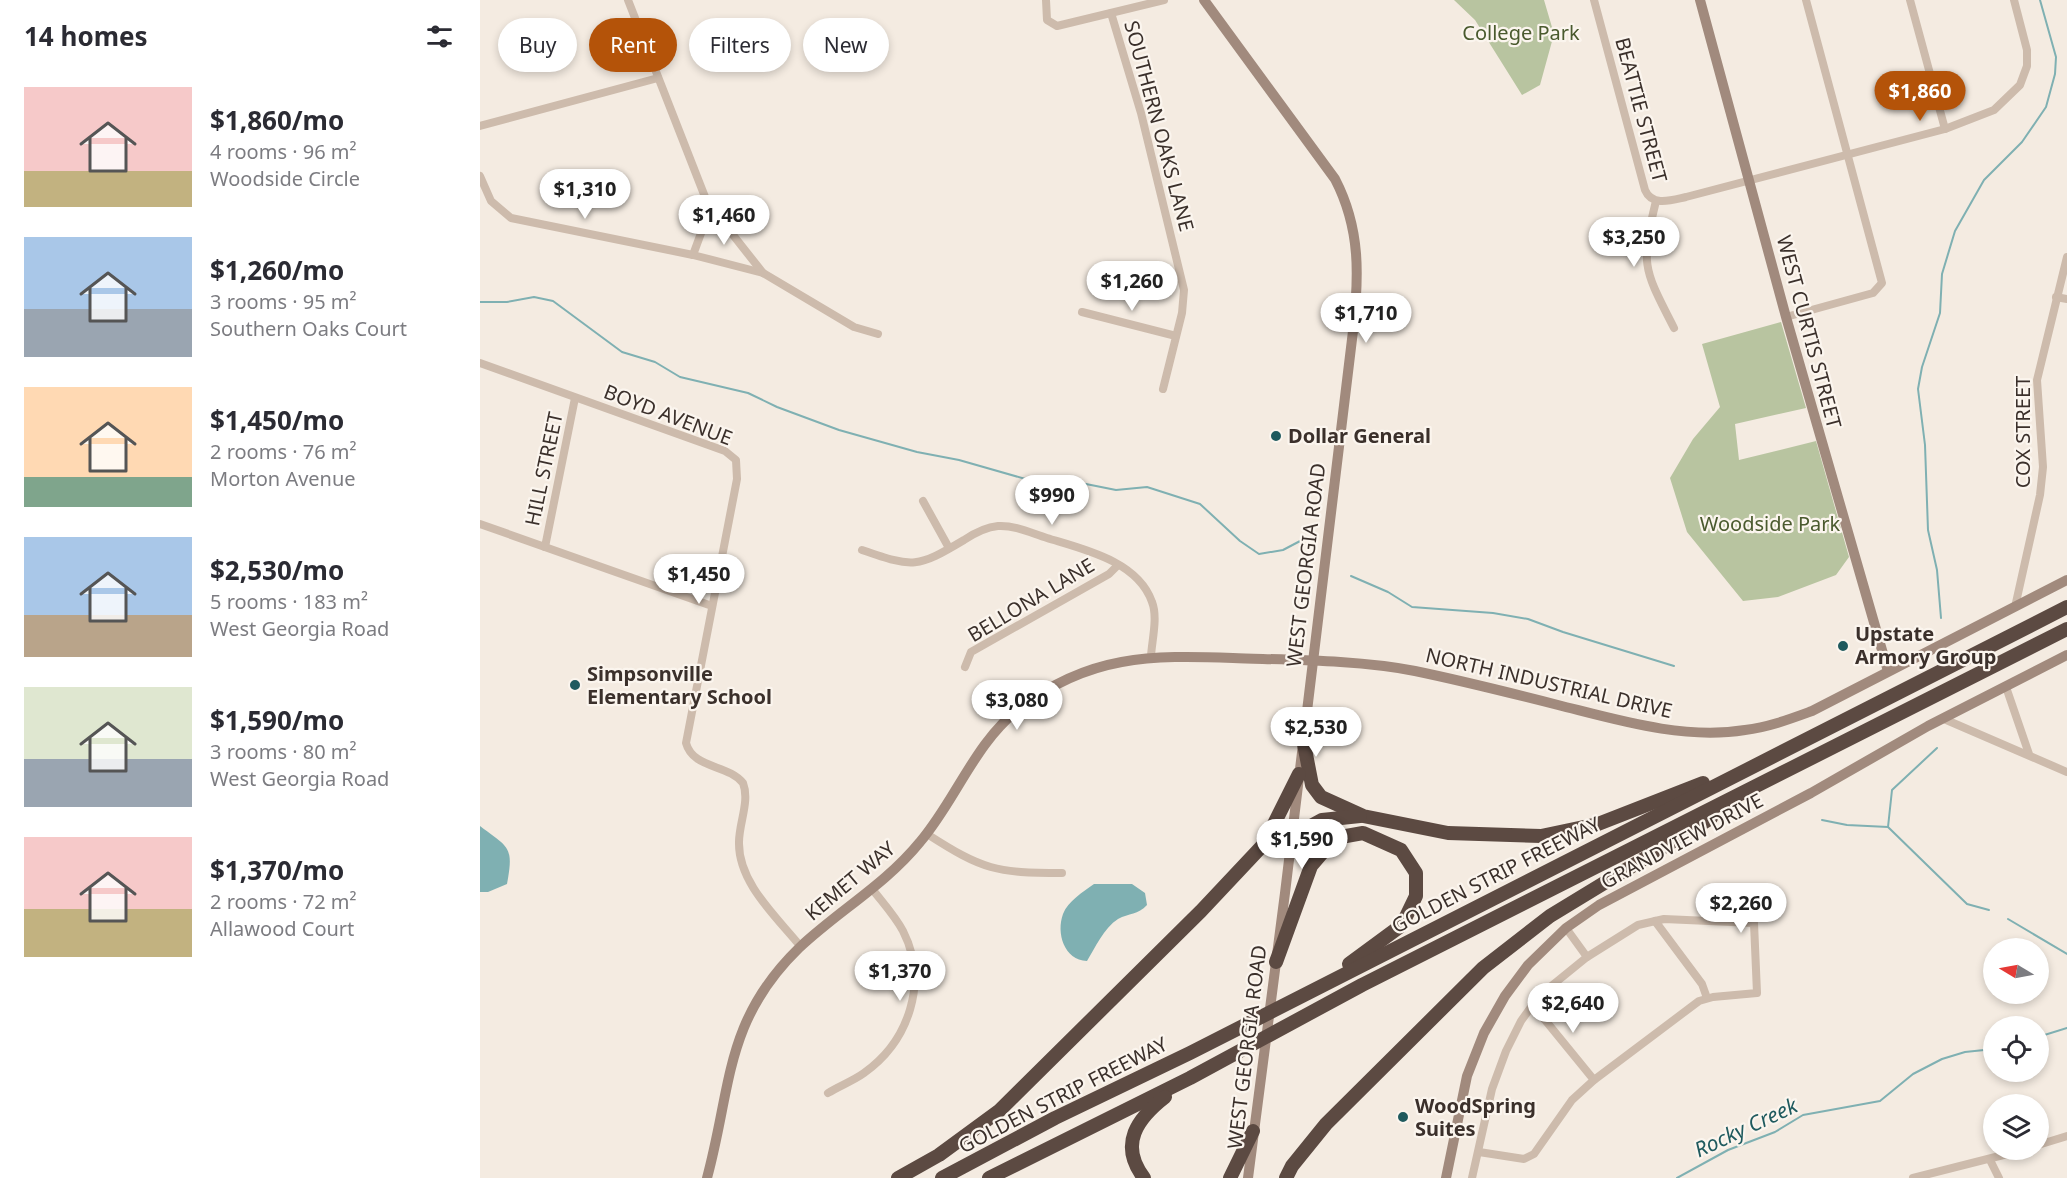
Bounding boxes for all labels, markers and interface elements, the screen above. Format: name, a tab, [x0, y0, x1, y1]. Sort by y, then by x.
street label: SOUTHERN OAKS LANE	[1118, 17, 1201, 234]
text: 14 homes	[24, 18, 148, 54]
chip: Buy	[498, 18, 577, 72]
chip: Rent	[589, 18, 677, 72]
chip: Filters	[689, 18, 791, 72]
chip: New	[803, 18, 889, 72]
park label: College Park	[1462, 19, 1580, 46]
icon: filters	[423, 20, 456, 53]
street label: BEATTIE STREET	[1609, 34, 1674, 185]
pin: $1,860	[1871, 71, 1969, 122]
text: $1,860	[1889, 77, 1951, 104]
text: $1,860/mo	[210, 102, 344, 138]
icon: home	[72, 111, 144, 183]
text: 4 rooms · 96 m²	[210, 138, 357, 165]
text: Woodside Circle	[210, 165, 360, 192]
pin: $1,310	[536, 169, 634, 220]
text: $1,310	[554, 175, 616, 202]
pin: $1,460	[675, 195, 773, 246]
text: $1,460	[693, 201, 755, 228]
pin: $3,250	[1585, 217, 1683, 268]
text: $3,250	[1603, 223, 1665, 250]
street label: WEST CURTIS STREET	[1771, 232, 1848, 431]
text: $1,260/mo	[210, 252, 344, 288]
icon: home	[72, 261, 144, 333]
pin: $1,260	[1083, 261, 1181, 312]
text: $1,260	[1101, 267, 1163, 294]
text: 3 rooms · 95 m²	[210, 288, 357, 315]
pin: $1,710	[1317, 293, 1415, 344]
text: $1,710	[1335, 299, 1397, 326]
text: Southern Oaks Court	[210, 315, 407, 342]
street label: COX STREET	[2009, 376, 2036, 488]
street label: BOYD AVENUE	[600, 378, 736, 451]
text: $1,450/mo	[210, 402, 344, 438]
street label: HILL STREET	[518, 410, 569, 528]
icon: home	[72, 411, 144, 483]
place label: Dollar General	[1288, 422, 1431, 449]
marker: Dollar General	[1269, 429, 1283, 443]
text: 2 rooms · 76 m²	[210, 438, 357, 465]
street label: WEST GEORGIA ROAD	[1280, 461, 1331, 668]
text: Morton Avenue	[210, 465, 356, 492]
pin: $990	[1016, 475, 1088, 526]
text: $990	[1029, 481, 1075, 508]
park label: Woodside Park	[1700, 510, 1841, 537]
street label: BELLONA LANE	[962, 551, 1099, 648]
text: $2,530/mo	[210, 552, 344, 588]
pin: $1,450	[650, 554, 748, 605]
text: $1,450	[668, 560, 730, 587]
icon: home	[72, 561, 144, 633]
text: 5 rooms · 183 m²	[210, 588, 368, 615]
text: West Georgia Road	[210, 615, 389, 642]
place label: Upstate Armory Group	[1855, 620, 1997, 670]
marker: Upstate Armory Group	[1836, 639, 1850, 653]
street label: NORTH INDUSTRIAL DRIVE	[1423, 641, 1675, 724]
place label: Simpsonville Elementary School	[587, 660, 772, 710]
marker: Simpsonville Elementary School	[568, 678, 582, 692]
pin: $3,080	[968, 680, 1066, 731]
text: $3,080	[986, 686, 1048, 713]
text: $1,590/mo	[210, 702, 344, 738]
pin: $2,530	[1267, 707, 1365, 758]
icon: home	[72, 711, 144, 783]
text: $2,530	[1285, 713, 1347, 740]
text: 3 rooms · 80 m²	[210, 738, 357, 765]
text: West Georgia Road	[210, 765, 389, 792]
street label: GRANDVIEW DRIVE	[1596, 786, 1768, 895]
street label: GOLDEN STRIP FREEWAY	[1387, 810, 1605, 939]
pin: $1,590	[1253, 819, 1351, 870]
text: $1,590	[1271, 825, 1333, 852]
street label: KEMET WAY	[799, 835, 901, 926]
text: $1,370/mo	[210, 852, 344, 888]
icon: home	[72, 861, 144, 933]
pin: $2,260	[1692, 883, 1790, 934]
text: 2 rooms · 72 m²	[210, 888, 357, 915]
text: $2,260	[1710, 889, 1772, 916]
text: Allawood Court	[210, 915, 354, 942]
north arrow	[1983, 938, 2049, 1004]
map controls	[1983, 938, 2049, 1160]
street label: WEST GEORGIA ROAD	[1221, 943, 1272, 1150]
pin: $1,370	[851, 951, 949, 1002]
text: $1,370	[869, 957, 931, 984]
pin: $2,640	[1524, 983, 1622, 1034]
text: $2,640	[1542, 989, 1604, 1016]
button: locate	[1983, 1016, 2049, 1082]
street label: GOLDEN STRIP FREEWAY	[954, 1030, 1172, 1159]
water label: Rocky Creek	[1690, 1090, 1803, 1163]
place label: WoodSpring Suites	[1415, 1092, 1536, 1142]
button: layers	[1983, 1094, 2049, 1160]
marker: WoodSpring Suites	[1396, 1110, 1410, 1124]

